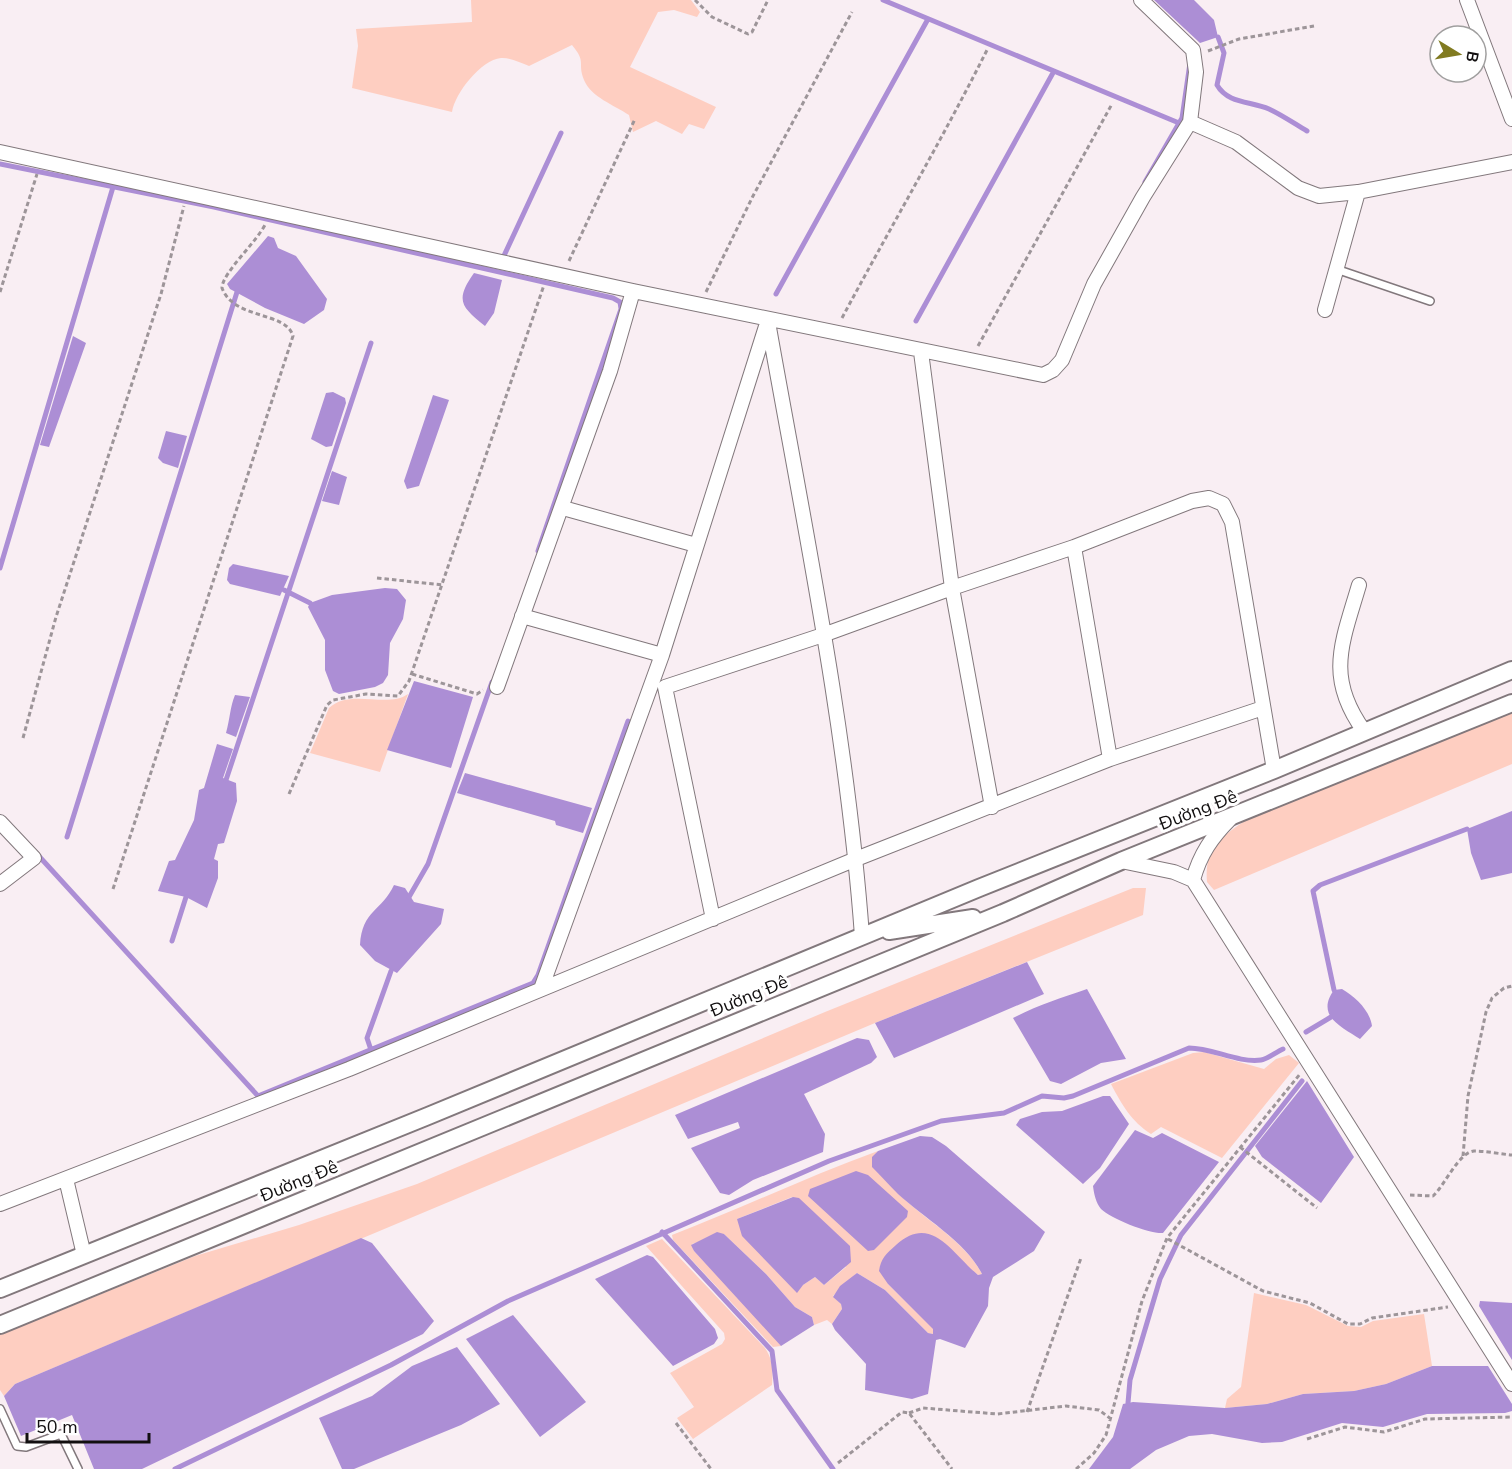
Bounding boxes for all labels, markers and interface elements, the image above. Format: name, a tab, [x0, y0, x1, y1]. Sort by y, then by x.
north arrow	[1428, 24, 1488, 84]
text: B	[1460, 49, 1484, 64]
street label: Đường Đê	[1155, 784, 1240, 836]
street label: Đường Đê	[706, 970, 791, 1023]
street label: Đường Đê	[256, 1155, 341, 1208]
scale bar	[27, 1406, 148, 1444]
text: 50 m	[36, 1415, 78, 1439]

